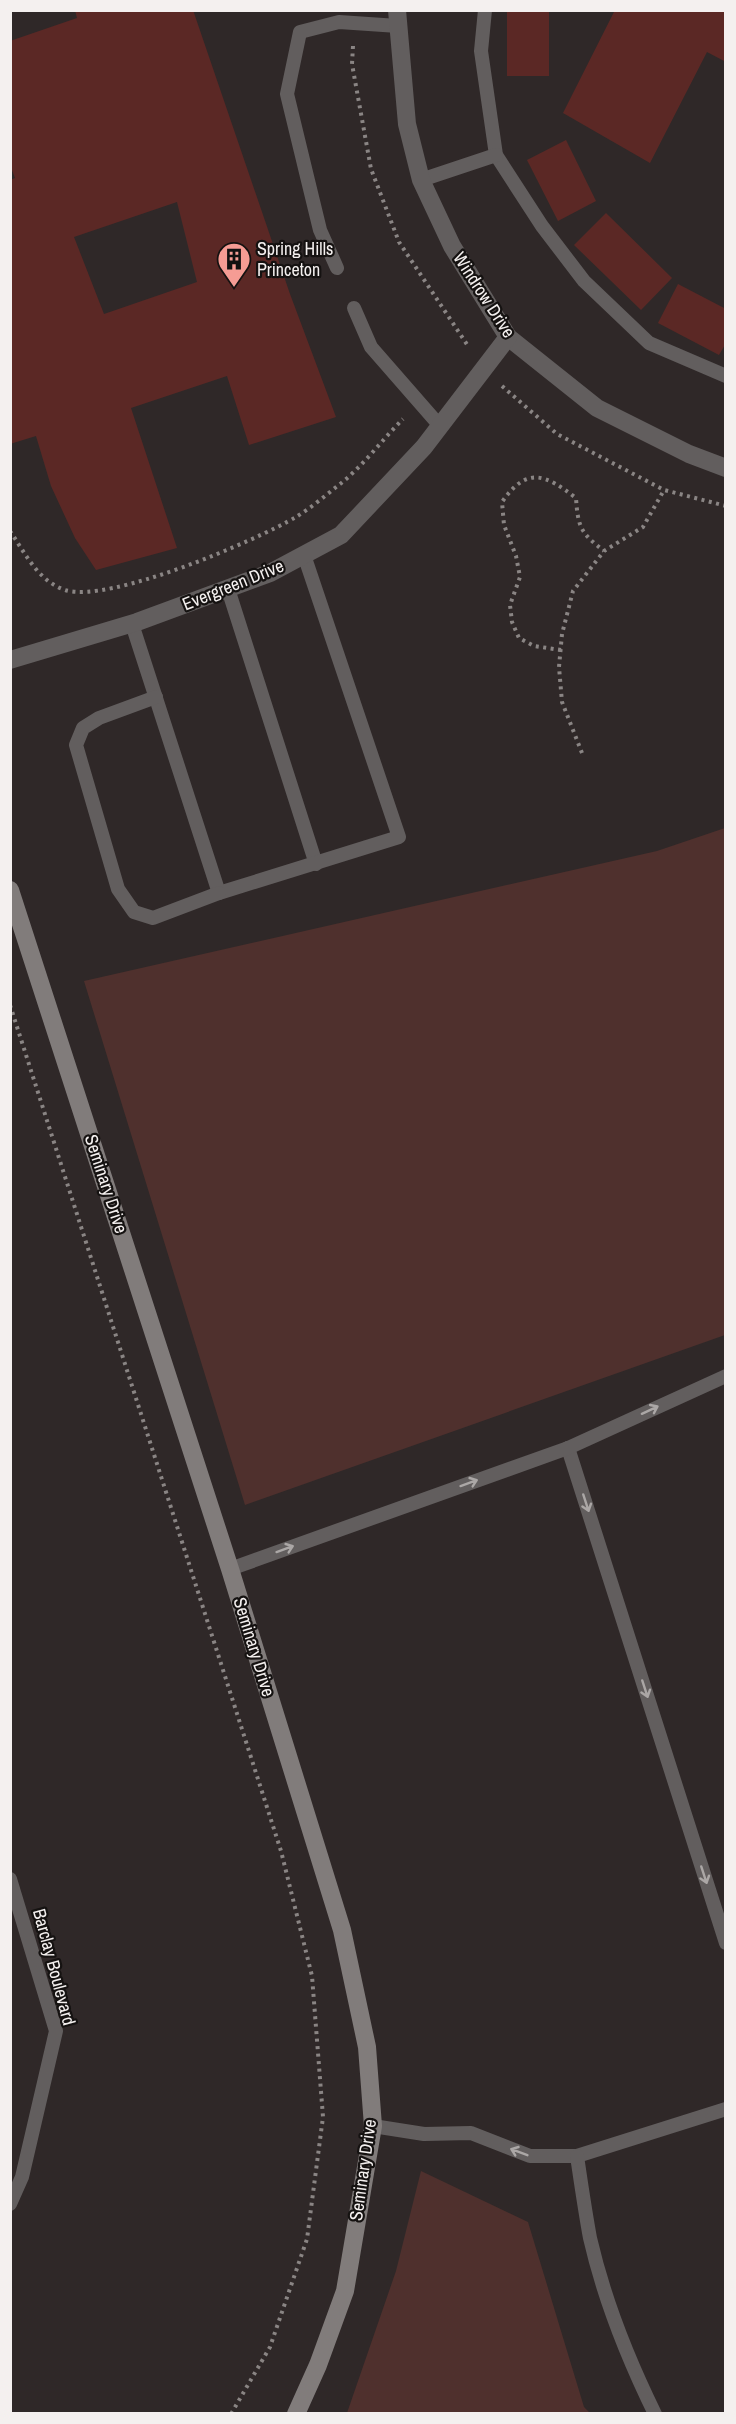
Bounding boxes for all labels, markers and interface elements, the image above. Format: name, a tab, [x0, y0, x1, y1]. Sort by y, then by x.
place label: Spring Hills Princeton	[257, 236, 333, 282]
building icon: Spring Hills Princeton	[216, 241, 252, 288]
street label: Windrow Drive	[447, 247, 521, 342]
street label: Evergreen Drive	[178, 553, 287, 616]
street label: Seminary Drive	[79, 1131, 134, 1236]
one-way arrow	[640, 1404, 658, 1416]
one-way arrow	[459, 1477, 478, 1488]
one-way arrow	[581, 1493, 592, 1512]
one-way arrow	[275, 1543, 294, 1554]
street label: Seminary Drive	[228, 1594, 281, 1700]
one-way arrow	[640, 1679, 651, 1698]
one-way arrow	[699, 1865, 710, 1884]
street label: Barclay Boulevard	[27, 1906, 82, 2028]
street label: Seminary Drive	[343, 2117, 382, 2222]
one-way arrow	[510, 2146, 529, 2157]

